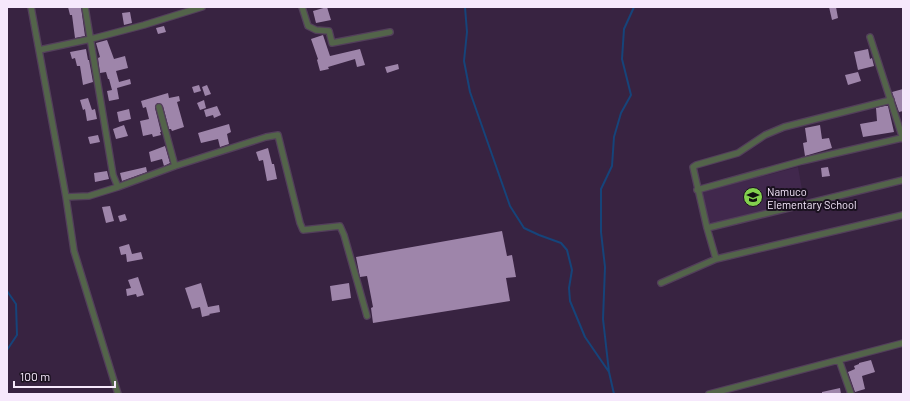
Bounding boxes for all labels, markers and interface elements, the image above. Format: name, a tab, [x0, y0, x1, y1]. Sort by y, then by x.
place label: Namuco Elementary School	[767, 185, 857, 211]
school or university icon: Namuco Elementary School	[742, 186, 764, 208]
scale bar	[14, 363, 115, 389]
text: 100 m	[20, 369, 50, 383]

